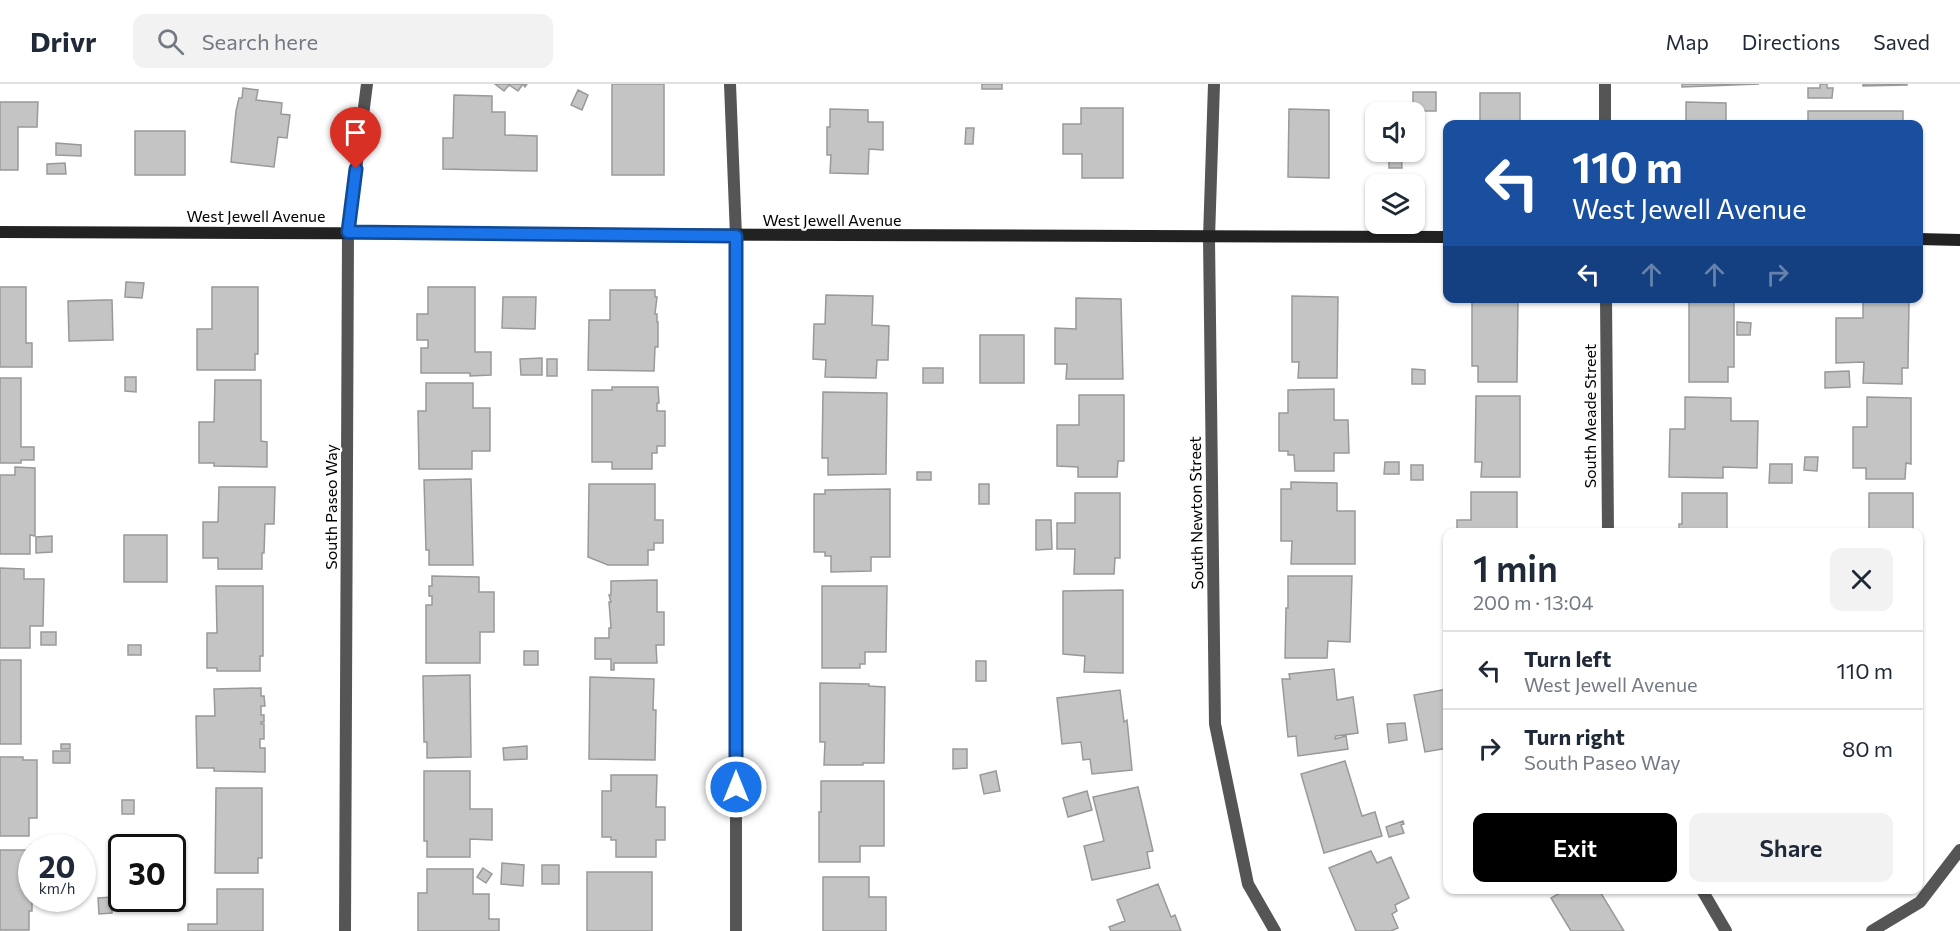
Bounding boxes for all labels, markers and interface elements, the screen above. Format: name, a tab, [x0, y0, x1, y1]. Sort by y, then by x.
search box	[133, 14, 553, 68]
text: Drivr	[30, 24, 97, 58]
icon: search	[154, 25, 187, 58]
text: Search here	[202, 28, 318, 55]
text: Map	[1666, 29, 1709, 54]
text: Directions	[1742, 29, 1840, 54]
text: Saved	[1873, 29, 1930, 54]
map controls	[1365, 102, 1425, 234]
button: sound	[1365, 102, 1425, 162]
pin	[330, 107, 381, 169]
icon: arrive	[339, 116, 372, 149]
text: 110 m	[1572, 140, 1683, 192]
icon: left	[1473, 144, 1551, 222]
button: layers	[1365, 174, 1425, 234]
text: West Jewell Avenue	[1572, 192, 1806, 225]
street label: West Jewell Avenue	[187, 206, 325, 225]
street label: West Jewell Avenue	[763, 210, 901, 229]
icon: left	[1572, 258, 1605, 291]
icon: ahead	[1635, 258, 1668, 291]
icon: ahead	[1698, 258, 1731, 291]
icon: right	[1761, 258, 1794, 291]
street label: South Meade Street	[1580, 343, 1599, 488]
street label: South Newton Street	[1185, 436, 1206, 590]
street label: South Paseo Way	[321, 444, 340, 570]
text: 1 min	[1473, 545, 1558, 589]
button: close	[1830, 548, 1893, 611]
text: 200 m · 13:04	[1473, 590, 1594, 614]
text: Turn left	[1524, 645, 1611, 672]
icon: left	[1473, 654, 1506, 687]
text: 110 m	[1836, 657, 1893, 684]
text: West Jewell Avenue	[1524, 672, 1698, 696]
text: Turn right	[1524, 723, 1625, 750]
icon: right	[1473, 732, 1506, 765]
text: 80 m	[1842, 735, 1893, 762]
text: South Paseo Way	[1524, 750, 1681, 774]
position arrow	[704, 755, 768, 819]
button: Exit	[1473, 813, 1677, 882]
button: Share	[1689, 813, 1893, 882]
speed limit sign: 30	[108, 834, 186, 912]
text: 20	[39, 847, 75, 884]
text: km/h	[39, 879, 75, 897]

